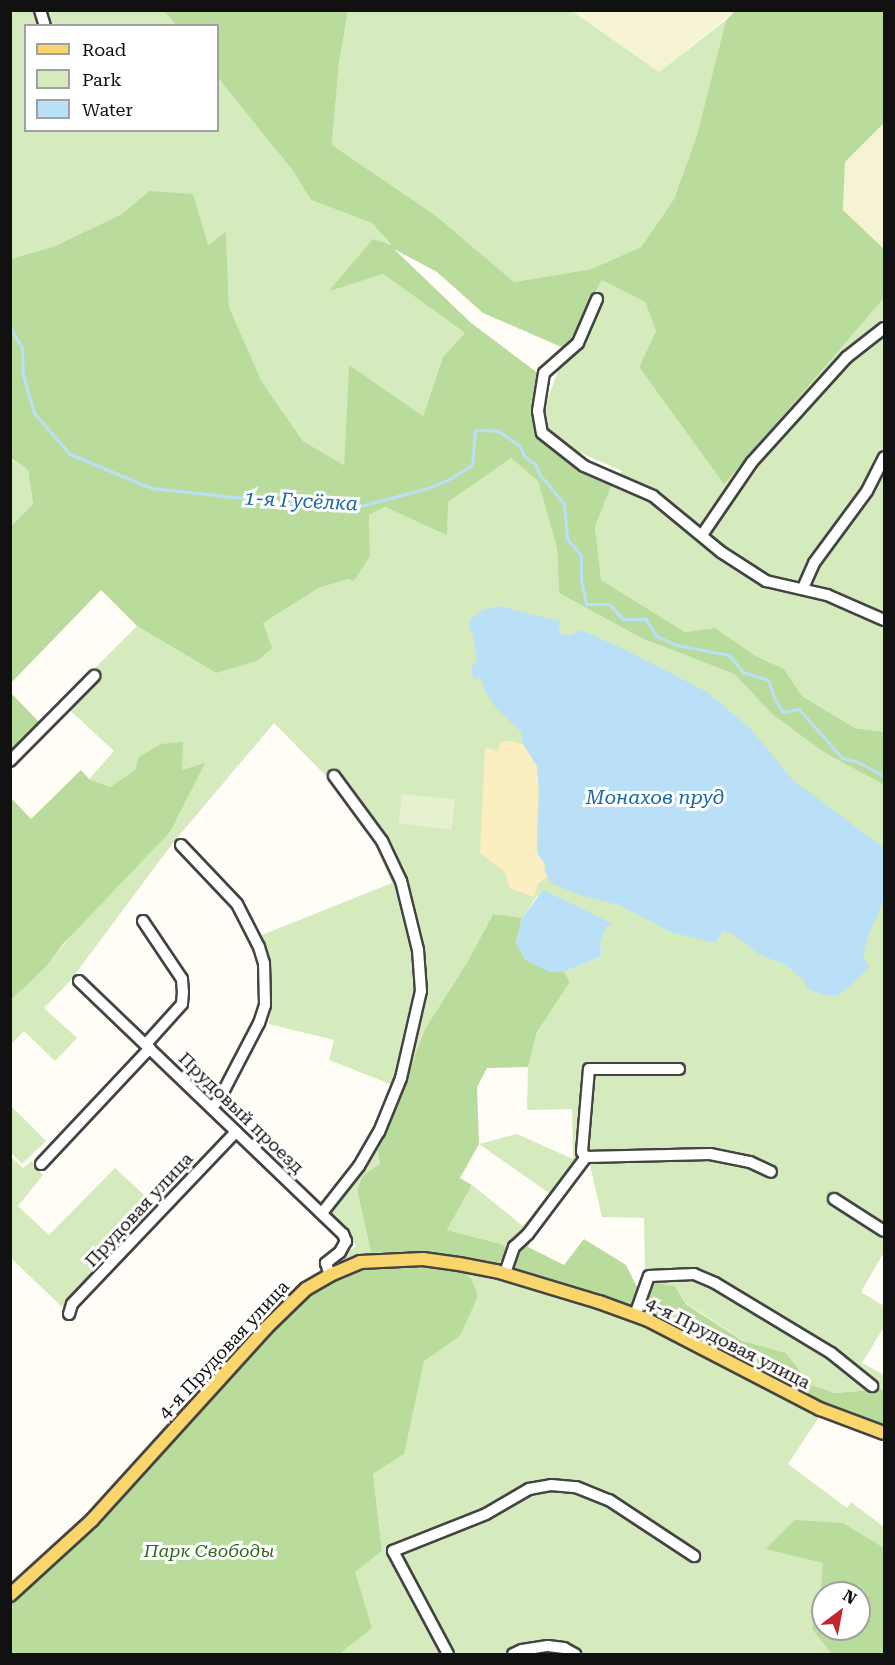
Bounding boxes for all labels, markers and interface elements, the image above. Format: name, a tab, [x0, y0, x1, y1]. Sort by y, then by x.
legend	[24, 24, 219, 132]
text: Road	[82, 39, 126, 60]
text: Park	[82, 69, 122, 90]
text: Water	[82, 99, 133, 120]
water label: 1-я Гусёлка	[243, 486, 359, 516]
water label: Монахов пруд	[586, 785, 724, 809]
street label: Прудовый проезд	[174, 1048, 308, 1178]
street label: Прудовая улица	[80, 1148, 198, 1272]
street label: 4-я Прудовая улица	[154, 1276, 294, 1424]
street label: 4-я Прудовая улица	[642, 1292, 814, 1394]
park label: Парк Свободы	[144, 1540, 274, 1562]
north arrow	[811, 1581, 871, 1641]
text: N	[839, 1586, 860, 1608]

